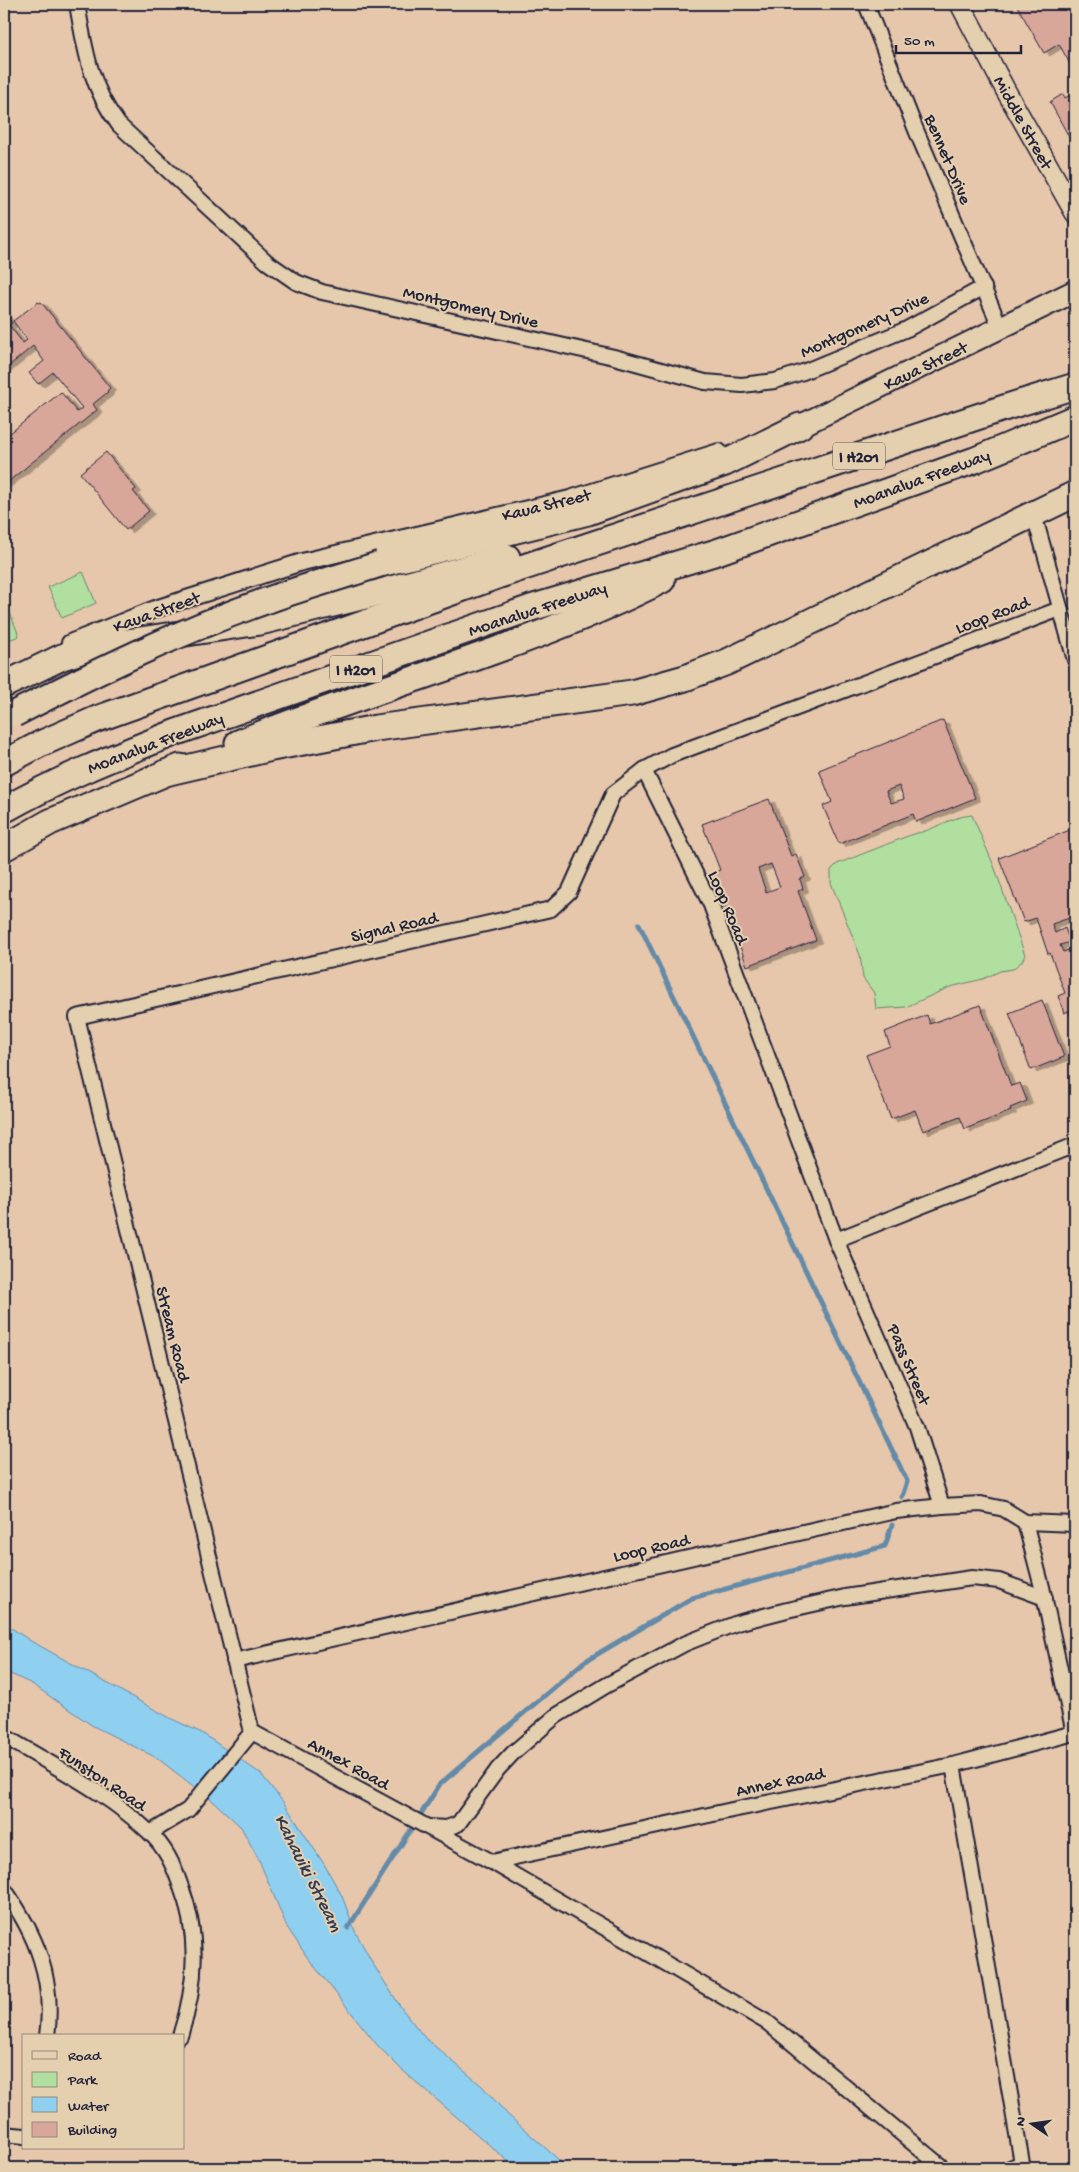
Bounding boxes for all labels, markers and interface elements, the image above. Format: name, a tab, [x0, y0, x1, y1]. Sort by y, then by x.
scale bar	[896, 22, 1022, 54]
text: 50 m	[904, 33, 935, 51]
street label: Middle Street	[988, 73, 1057, 175]
street label: Bennet Drive	[918, 111, 975, 209]
street label: Montgomery Drive	[401, 283, 541, 334]
street label: Montgomery Drive	[798, 288, 933, 364]
street label: Kaua Street	[881, 337, 973, 397]
road number: I H201	[833, 442, 885, 470]
street label: Moanalua Freeway	[851, 446, 993, 515]
street label: Kaua Street	[500, 485, 595, 528]
street label: Moanalua Freeway	[466, 578, 610, 643]
street label: Kaua Street	[111, 587, 205, 639]
street label: Loop Road	[953, 592, 1034, 640]
road number: I H201	[330, 656, 382, 682]
street label: Moanalua Freeway	[85, 709, 227, 780]
street label: Loop Road	[702, 868, 752, 949]
street label: Signal Road	[349, 908, 441, 949]
street label: Stream Road	[150, 1285, 194, 1386]
street label: Pass Street	[881, 1321, 935, 1410]
street label: Loop Road	[611, 1530, 693, 1568]
street label: Annex Road	[303, 1734, 394, 1797]
street label: Funston Road	[53, 1742, 151, 1818]
street label: Annex Road	[734, 1764, 828, 1803]
water label: Kahauiki Stream	[267, 1811, 347, 1937]
legend	[22, 2034, 185, 2150]
text: Road	[68, 2048, 102, 2066]
text: Park	[67, 2072, 98, 2090]
text: Water	[68, 2098, 110, 2116]
north arrow	[1006, 2100, 1056, 2150]
text: N	[1012, 2115, 1031, 2128]
text: Building	[67, 2122, 117, 2140]

